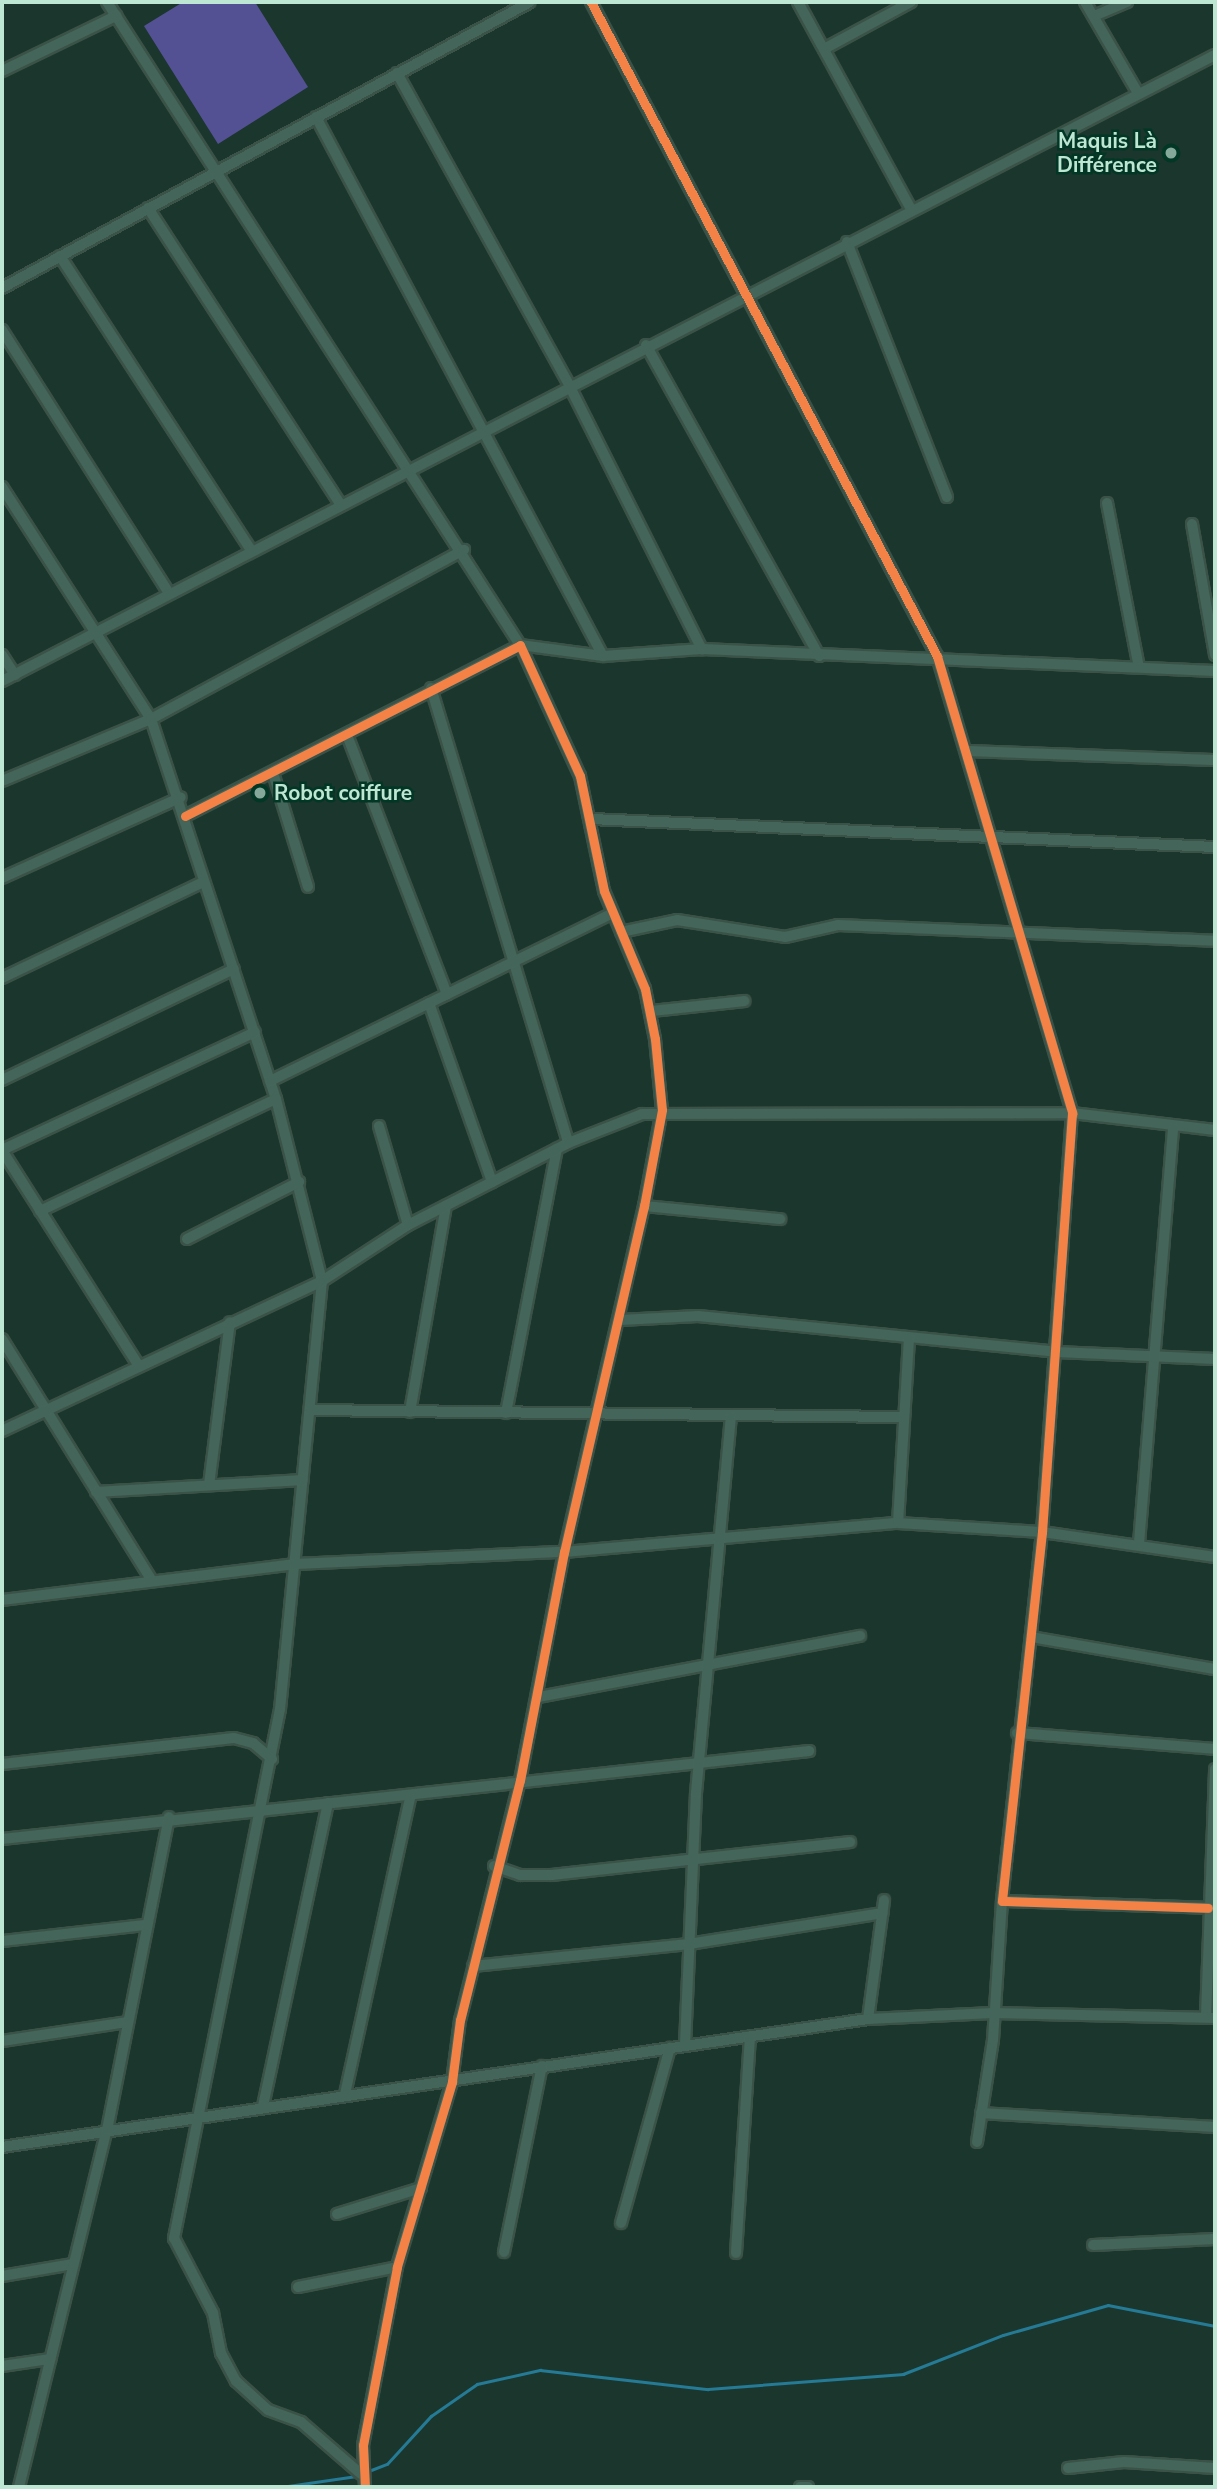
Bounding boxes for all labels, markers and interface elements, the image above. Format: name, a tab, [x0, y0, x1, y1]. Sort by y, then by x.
place label: Maquis Là Différence	[1057, 128, 1157, 178]
marker: Maquis Là Différence	[1163, 145, 1179, 161]
place label: Robot coiffure	[274, 780, 412, 806]
marker: Robot coiffure	[252, 785, 268, 801]

